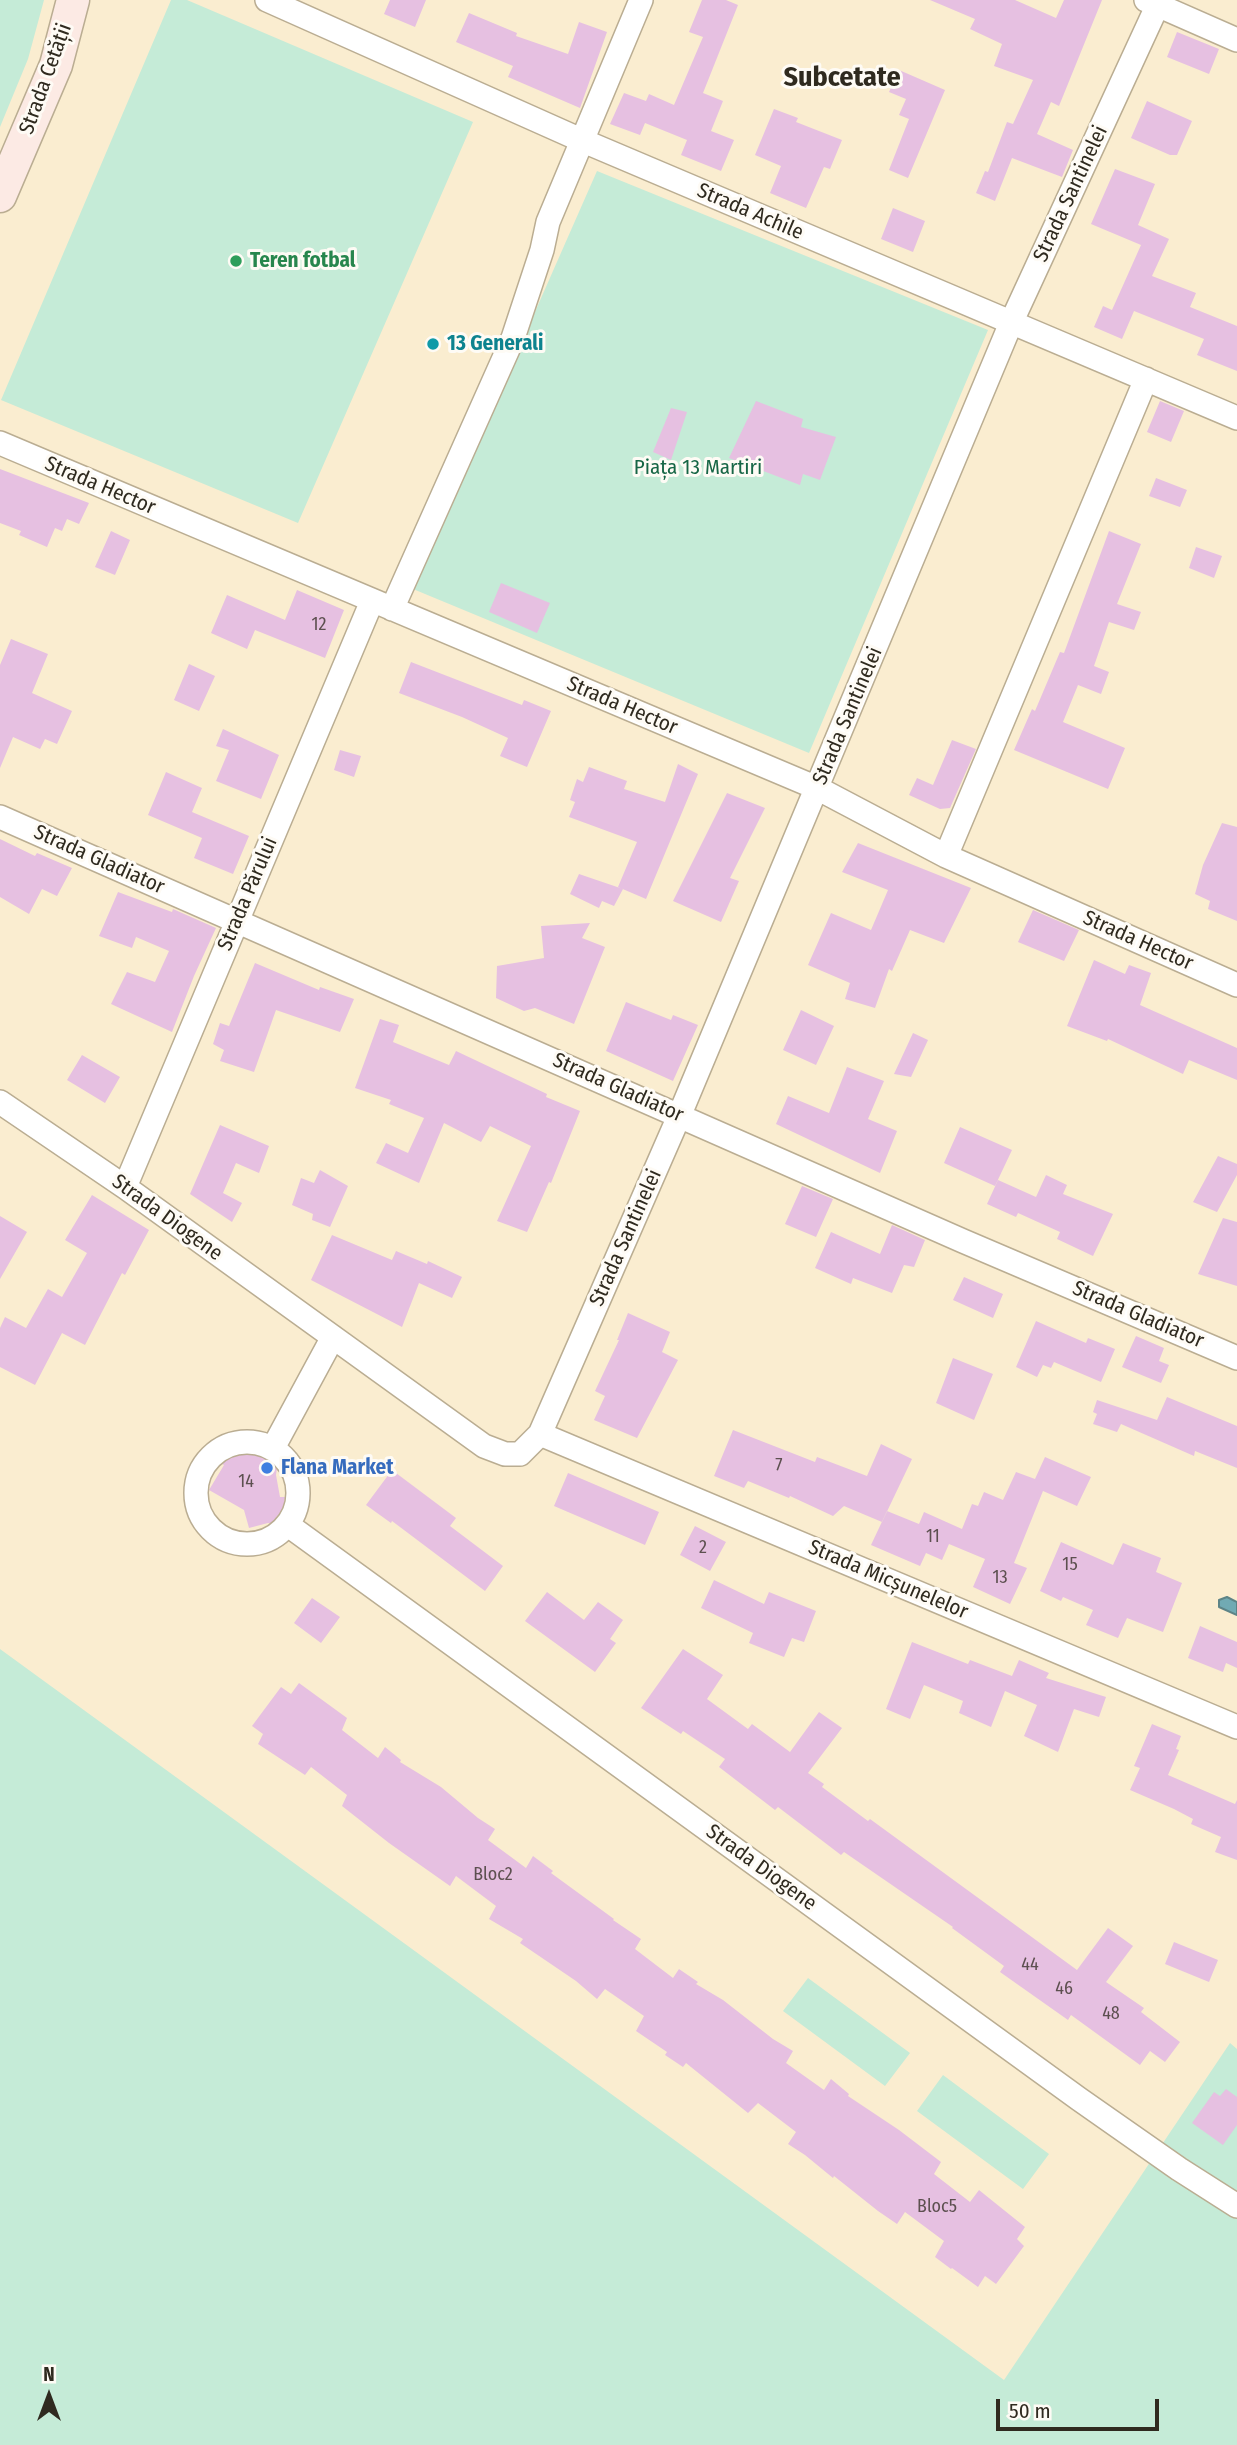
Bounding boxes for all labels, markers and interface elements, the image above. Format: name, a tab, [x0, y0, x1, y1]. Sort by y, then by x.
street label: Strada Cetății	[14, 20, 78, 138]
district label: Subcetate	[783, 61, 901, 95]
street label: Strada Santinelei	[1028, 122, 1114, 266]
street label: Strada Achile	[693, 178, 807, 246]
place label: Teren fotbal	[250, 248, 355, 274]
marker: Teren fotbal	[228, 253, 244, 269]
place label: 13 Generali	[447, 331, 543, 357]
marker: 13 Generali	[425, 336, 441, 352]
street label: Strada Hector	[41, 451, 159, 521]
park label: Piața 13 Martiri	[634, 455, 762, 481]
house number: 12	[312, 614, 326, 636]
street label: Strada Santinelei	[808, 643, 888, 789]
street label: Strada Hector	[563, 671, 681, 741]
street label: Strada Gladiator	[30, 820, 168, 900]
street label: Strada Părului	[213, 833, 283, 955]
street label: Strada Hector	[1079, 906, 1197, 976]
street label: Strada Gladiator	[549, 1048, 687, 1128]
street label: Strada Santinelei	[585, 1166, 667, 1310]
street label: Strada Diogene	[107, 1169, 227, 1267]
street label: Strada Gladiator	[1069, 1276, 1207, 1354]
place label: Flana Market	[281, 1455, 394, 1481]
house number: 7	[775, 1455, 783, 1477]
marker: Flana Market	[259, 1460, 275, 1476]
house number: 14	[238, 1471, 254, 1493]
house number: 11	[926, 1526, 940, 1548]
street label: Strada Micșunelelor	[804, 1535, 972, 1625]
house number: 2	[699, 1537, 707, 1559]
house number: 15	[1062, 1554, 1078, 1576]
house number: 13	[992, 1567, 1008, 1589]
street label: Strada Diogene	[701, 1819, 821, 1917]
house number: Bloc2	[473, 1864, 513, 1886]
house number: 44	[1021, 1954, 1039, 1976]
house number: 46	[1055, 1978, 1073, 2000]
house number: 48	[1102, 2003, 1120, 2025]
house number: Bloc5	[917, 2196, 957, 2218]
north arrow	[14, 2361, 84, 2431]
text: N	[43, 2363, 55, 2386]
scale bar	[999, 2386, 1162, 2430]
text: 50 m	[1009, 2398, 1051, 2424]

